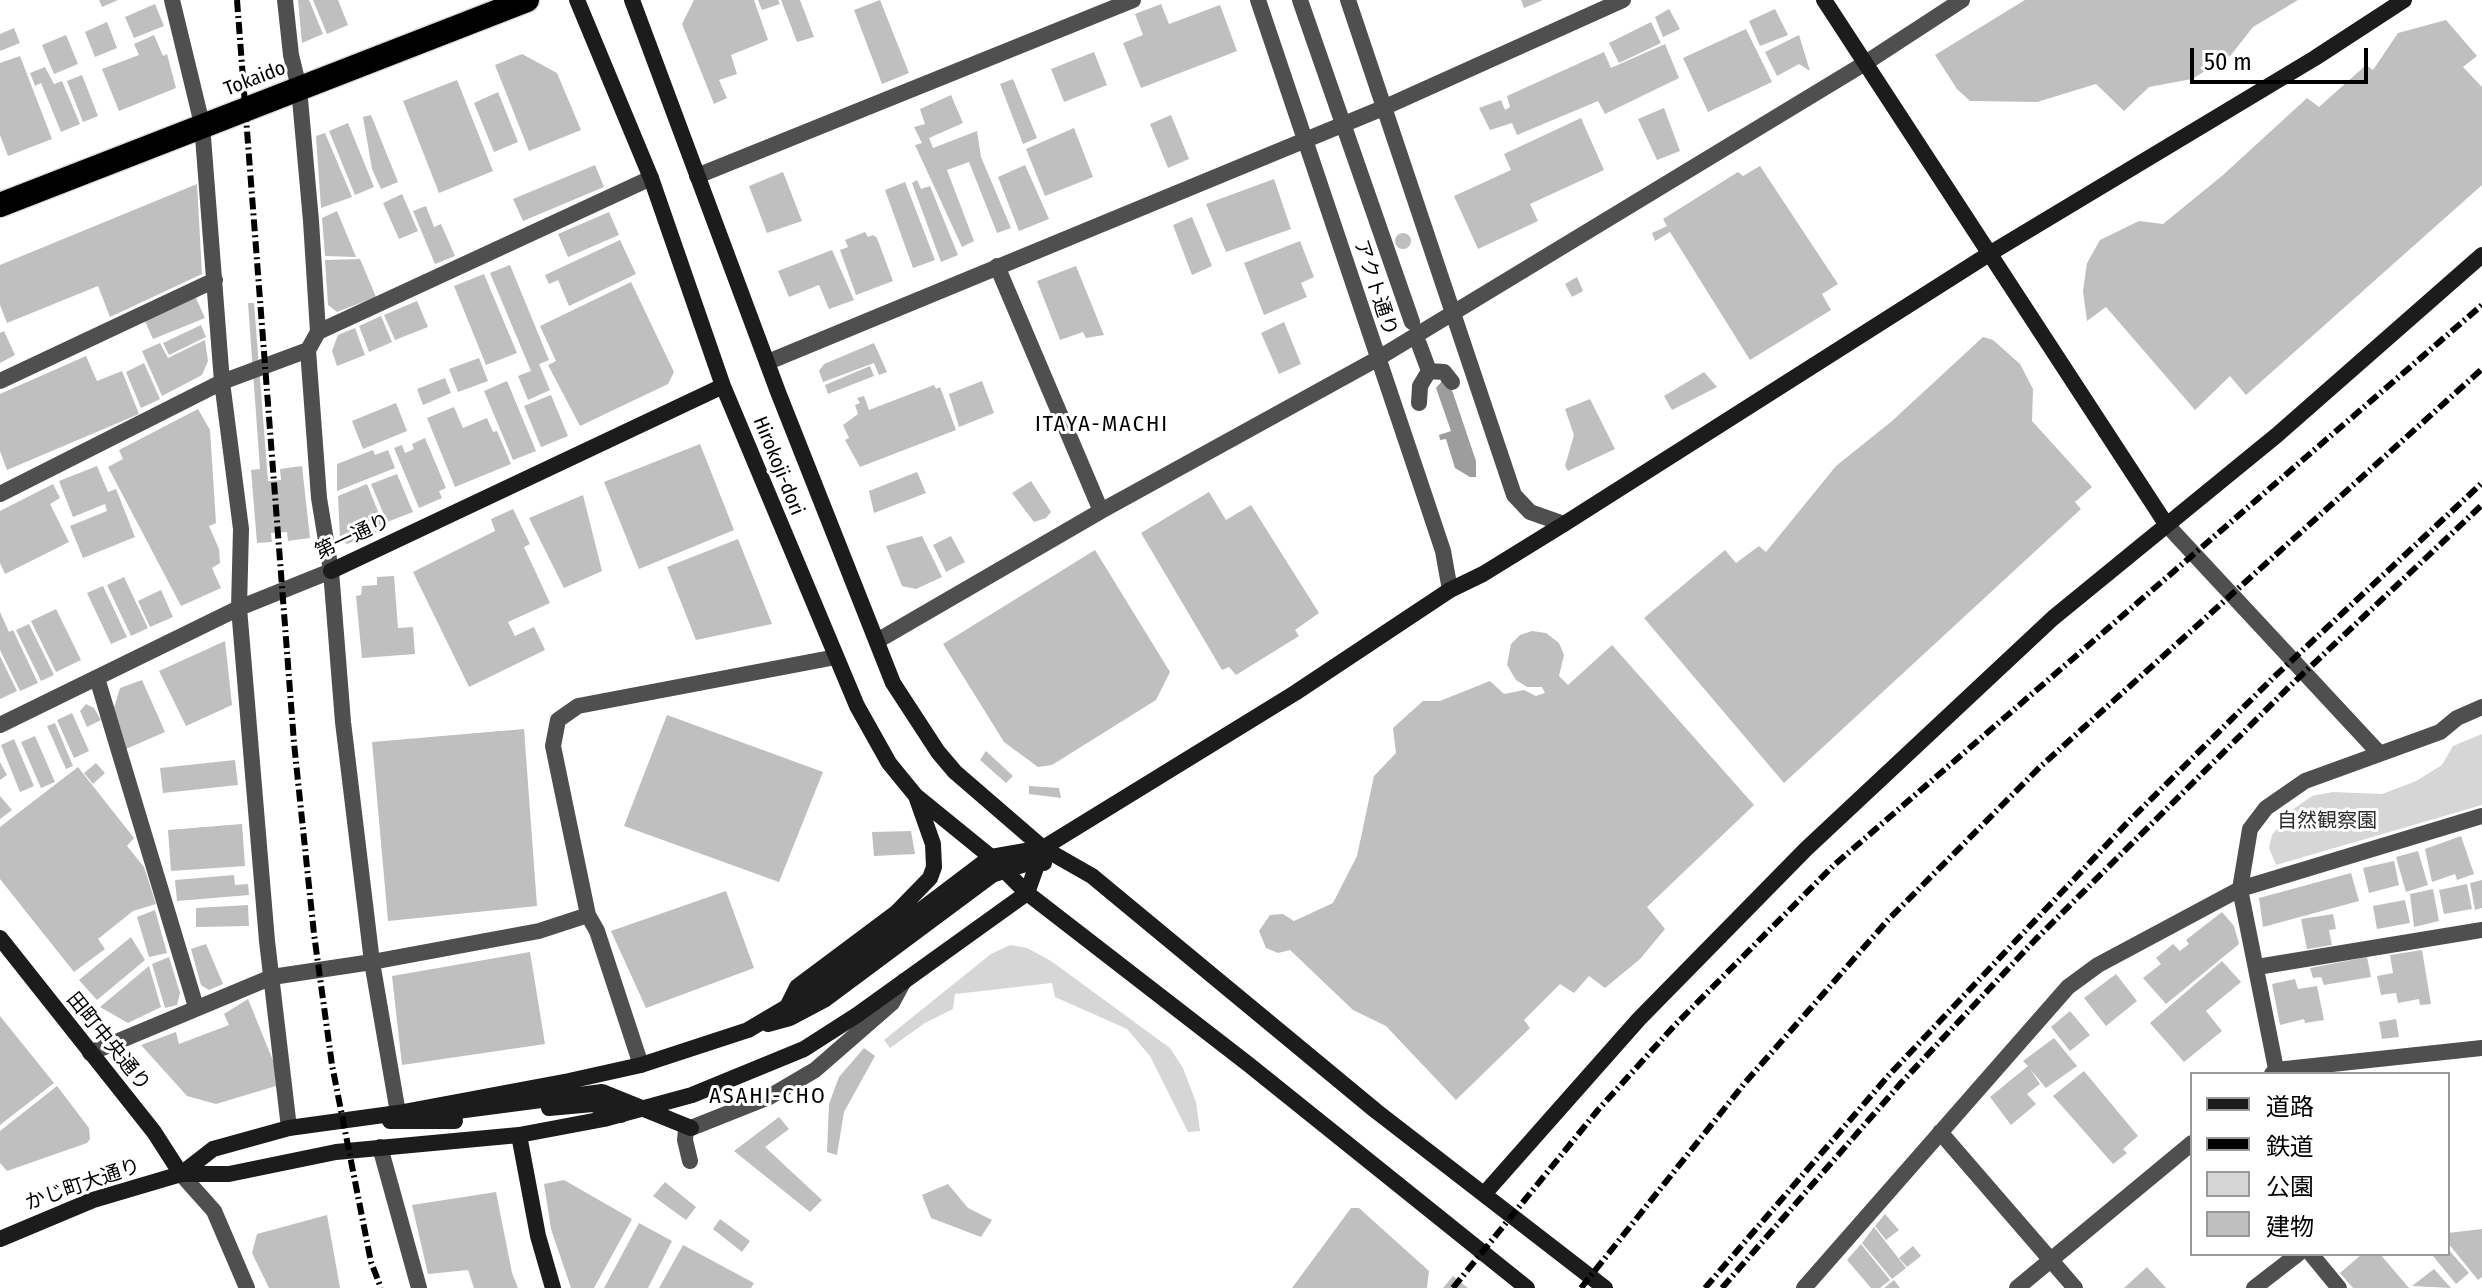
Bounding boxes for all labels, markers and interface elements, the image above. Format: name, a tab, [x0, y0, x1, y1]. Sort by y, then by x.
scale bar	[2194, 32, 2372, 82]
text: 50 m	[2204, 48, 2252, 76]
street label: Tokaido	[221, 56, 289, 102]
street label: アクト通り	[1348, 237, 1402, 339]
district label: ITAYA-MACHI	[1035, 412, 1169, 438]
street label: Hirokoji-dori	[747, 413, 809, 519]
street label: 第一通り	[312, 509, 394, 565]
park label: 自然観察園	[2277, 809, 2377, 833]
street label: 田町中央通り	[61, 988, 155, 1096]
legend	[2190, 1072, 2450, 1256]
district label: ASAHI-CHO	[709, 1084, 827, 1110]
text: 道路	[2266, 1093, 2314, 1121]
text: 鉄道	[2266, 1133, 2314, 1161]
street label: かじ町大通り	[22, 1154, 144, 1216]
text: 公園	[2266, 1173, 2314, 1201]
text: 建物	[2266, 1213, 2314, 1241]

